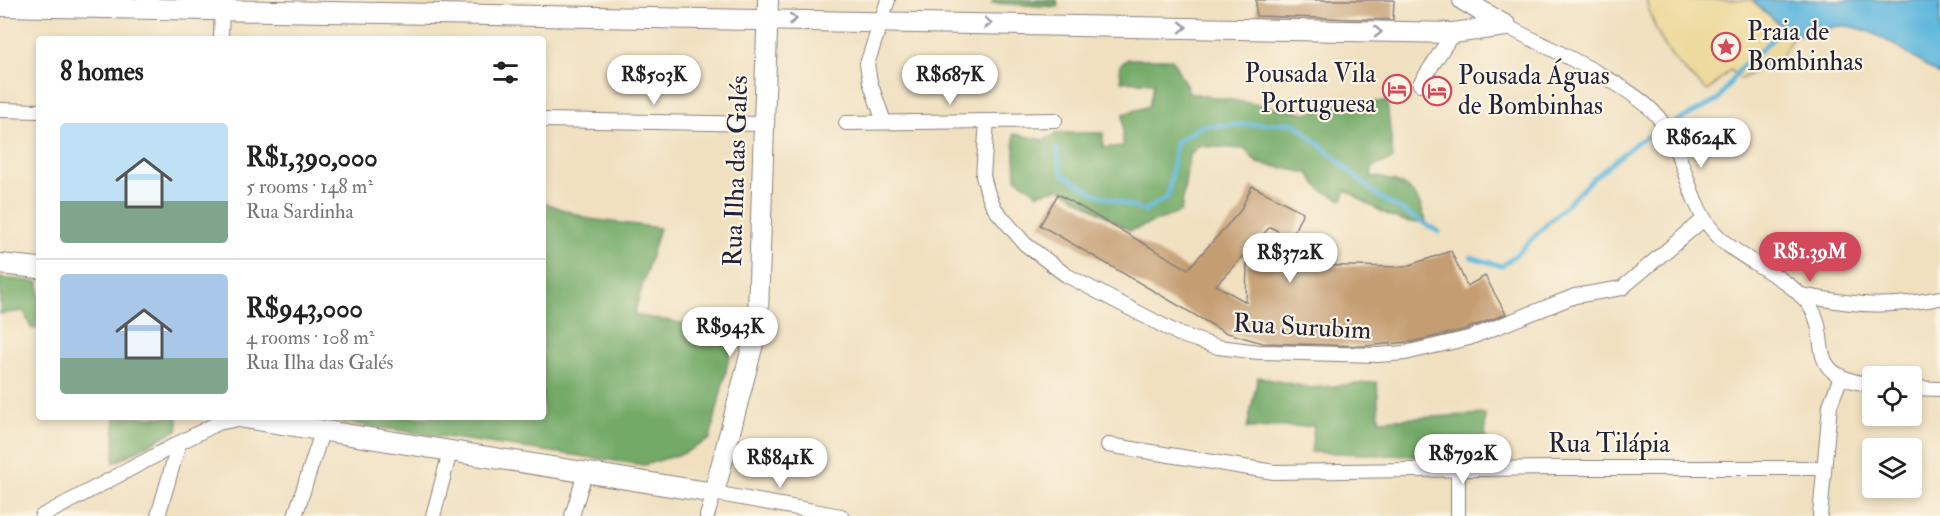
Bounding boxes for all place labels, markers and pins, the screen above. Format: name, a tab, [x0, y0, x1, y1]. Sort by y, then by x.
place label: Praia de Bombinhas	[1747, 16, 1863, 78]
place icon: Praia de Bombinhas	[1710, 31, 1742, 63]
pin: R$503K	[605, 55, 703, 106]
pin: R$687K	[901, 55, 999, 106]
place label: Pousada Vila Portuguesa	[1244, 58, 1376, 120]
place label: Pousada Águas de Bombinhas	[1458, 58, 1610, 122]
hotel icon: Pousada Vila Portuguesa	[1381, 73, 1413, 105]
hotel icon: Pousada Águas de Bombinhas	[1421, 75, 1453, 107]
pin: R$624K	[1652, 118, 1750, 169]
pin: R$1.39M	[1755, 232, 1865, 283]
pin: R$372K	[1241, 233, 1339, 284]
pin: R$943K	[681, 307, 779, 358]
pin: R$792K	[1414, 434, 1512, 485]
pin: R$841K	[731, 438, 829, 489]

